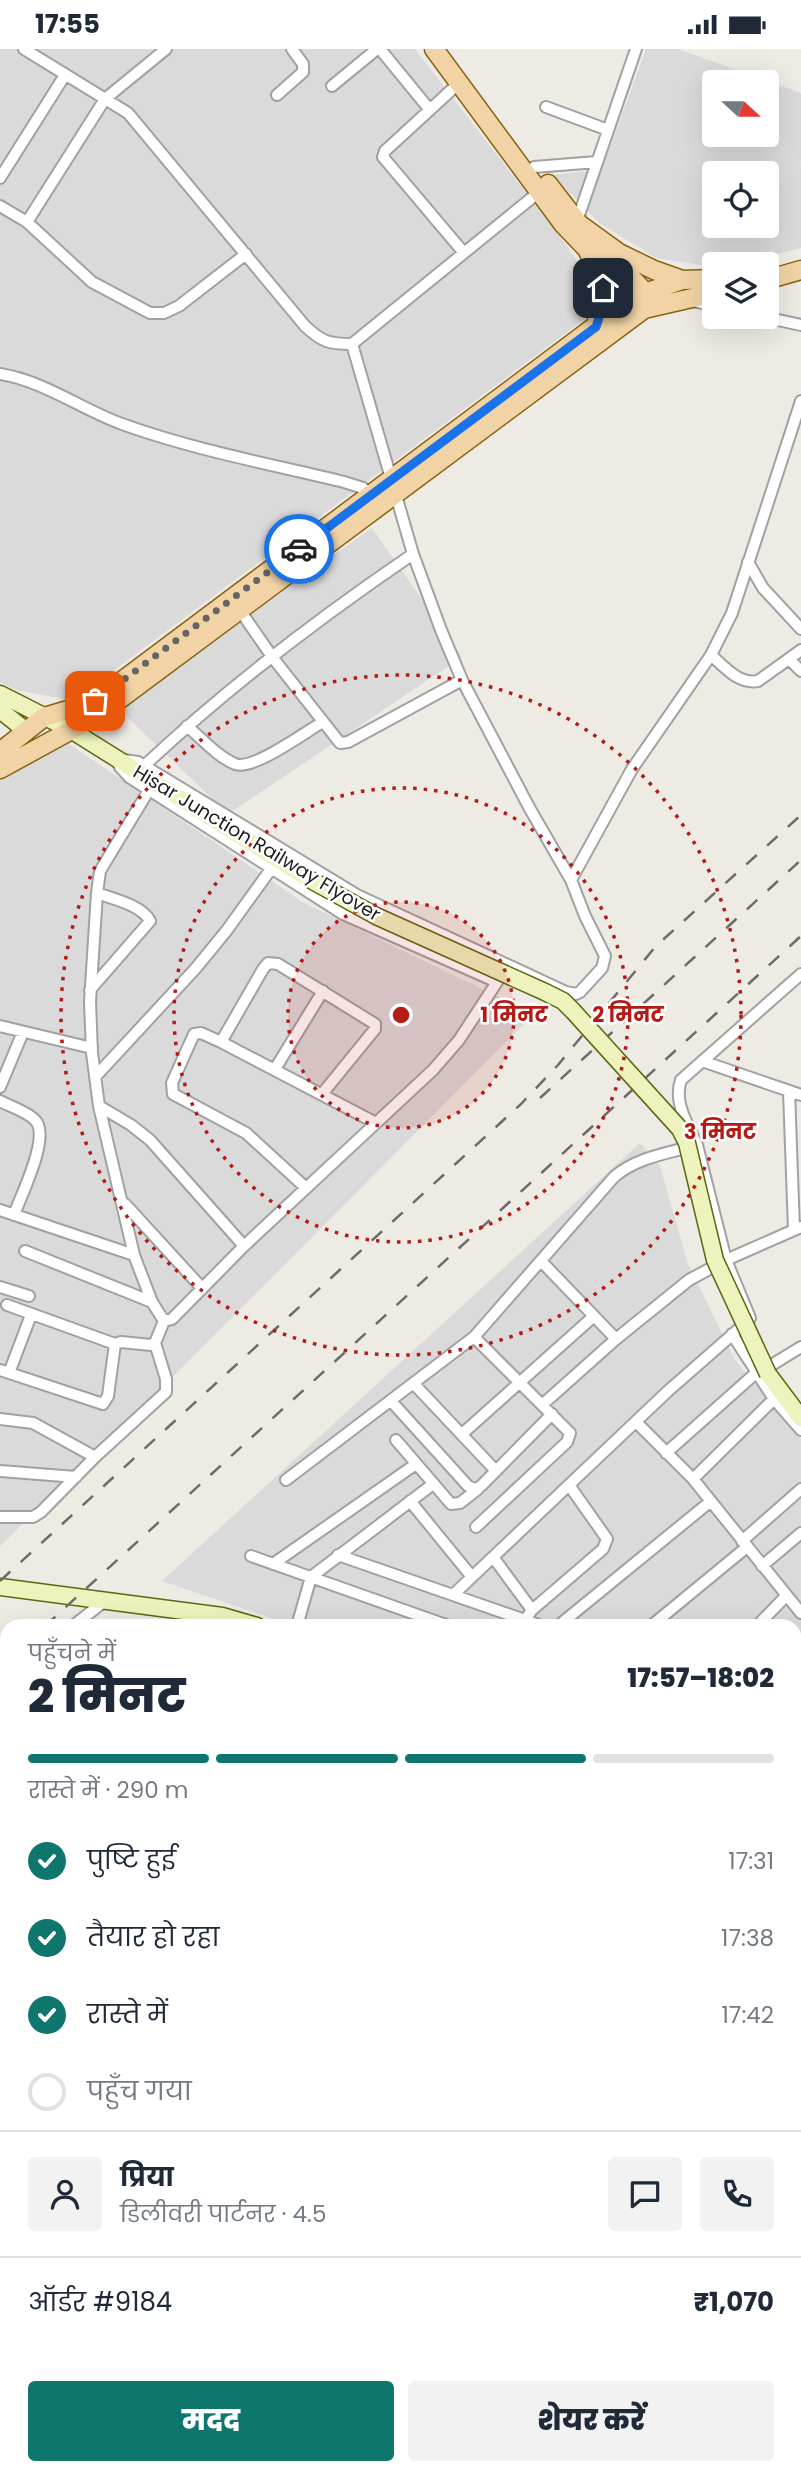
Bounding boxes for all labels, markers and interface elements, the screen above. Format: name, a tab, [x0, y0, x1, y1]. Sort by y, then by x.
text: 17:55	[35, 6, 100, 42]
north arrow	[702, 70, 779, 147]
map controls	[702, 70, 779, 329]
button: locate	[702, 161, 779, 238]
button: layers	[702, 252, 779, 329]
pin	[573, 258, 633, 318]
icon: home	[584, 269, 622, 307]
courier	[264, 514, 334, 584]
icon: car	[280, 530, 318, 568]
pin	[65, 671, 125, 731]
icon: bag	[76, 682, 114, 720]
street label: Hisar Junction Railway Flyover	[128, 758, 386, 928]
text: 1 मिनट	[480, 1000, 548, 1029]
text: 2 मिनट	[592, 1000, 664, 1029]
centre of rings	[389, 1003, 413, 1027]
text: 3 मिनट	[684, 1117, 757, 1146]
text: पहुँचने में	[28, 1637, 116, 1669]
text: 17:57–18:02	[627, 1660, 774, 1696]
text: 2 मिनट	[28, 1664, 186, 1728]
text: रास्ते में · 290 m	[28, 1774, 189, 1806]
icon: check	[28, 1842, 66, 1880]
text: पुष्टि हुई	[87, 1842, 176, 1878]
text: 17:31	[728, 1845, 774, 1877]
icon: check	[28, 1919, 66, 1957]
text: तैयार हो रहा	[87, 1919, 219, 1955]
text: 17:38	[721, 1922, 774, 1954]
icon: check	[28, 1996, 66, 2034]
text: रास्ते में	[87, 1996, 168, 2032]
text: 17:42	[721, 1999, 774, 2031]
text: पहुँच गया	[87, 2073, 192, 2109]
button: person	[28, 2157, 102, 2231]
button: chat	[608, 2157, 682, 2231]
button: phone	[700, 2157, 774, 2231]
text: प्रिया	[120, 2159, 174, 2195]
text: डिलीवरी पार्टनर · 4.5	[120, 2198, 326, 2230]
text: ऑर्डर #9184	[28, 2284, 172, 2320]
text: ₹1,070	[693, 2284, 774, 2320]
button: मदद	[28, 2381, 394, 2461]
button: शेयर करें	[408, 2381, 774, 2461]

